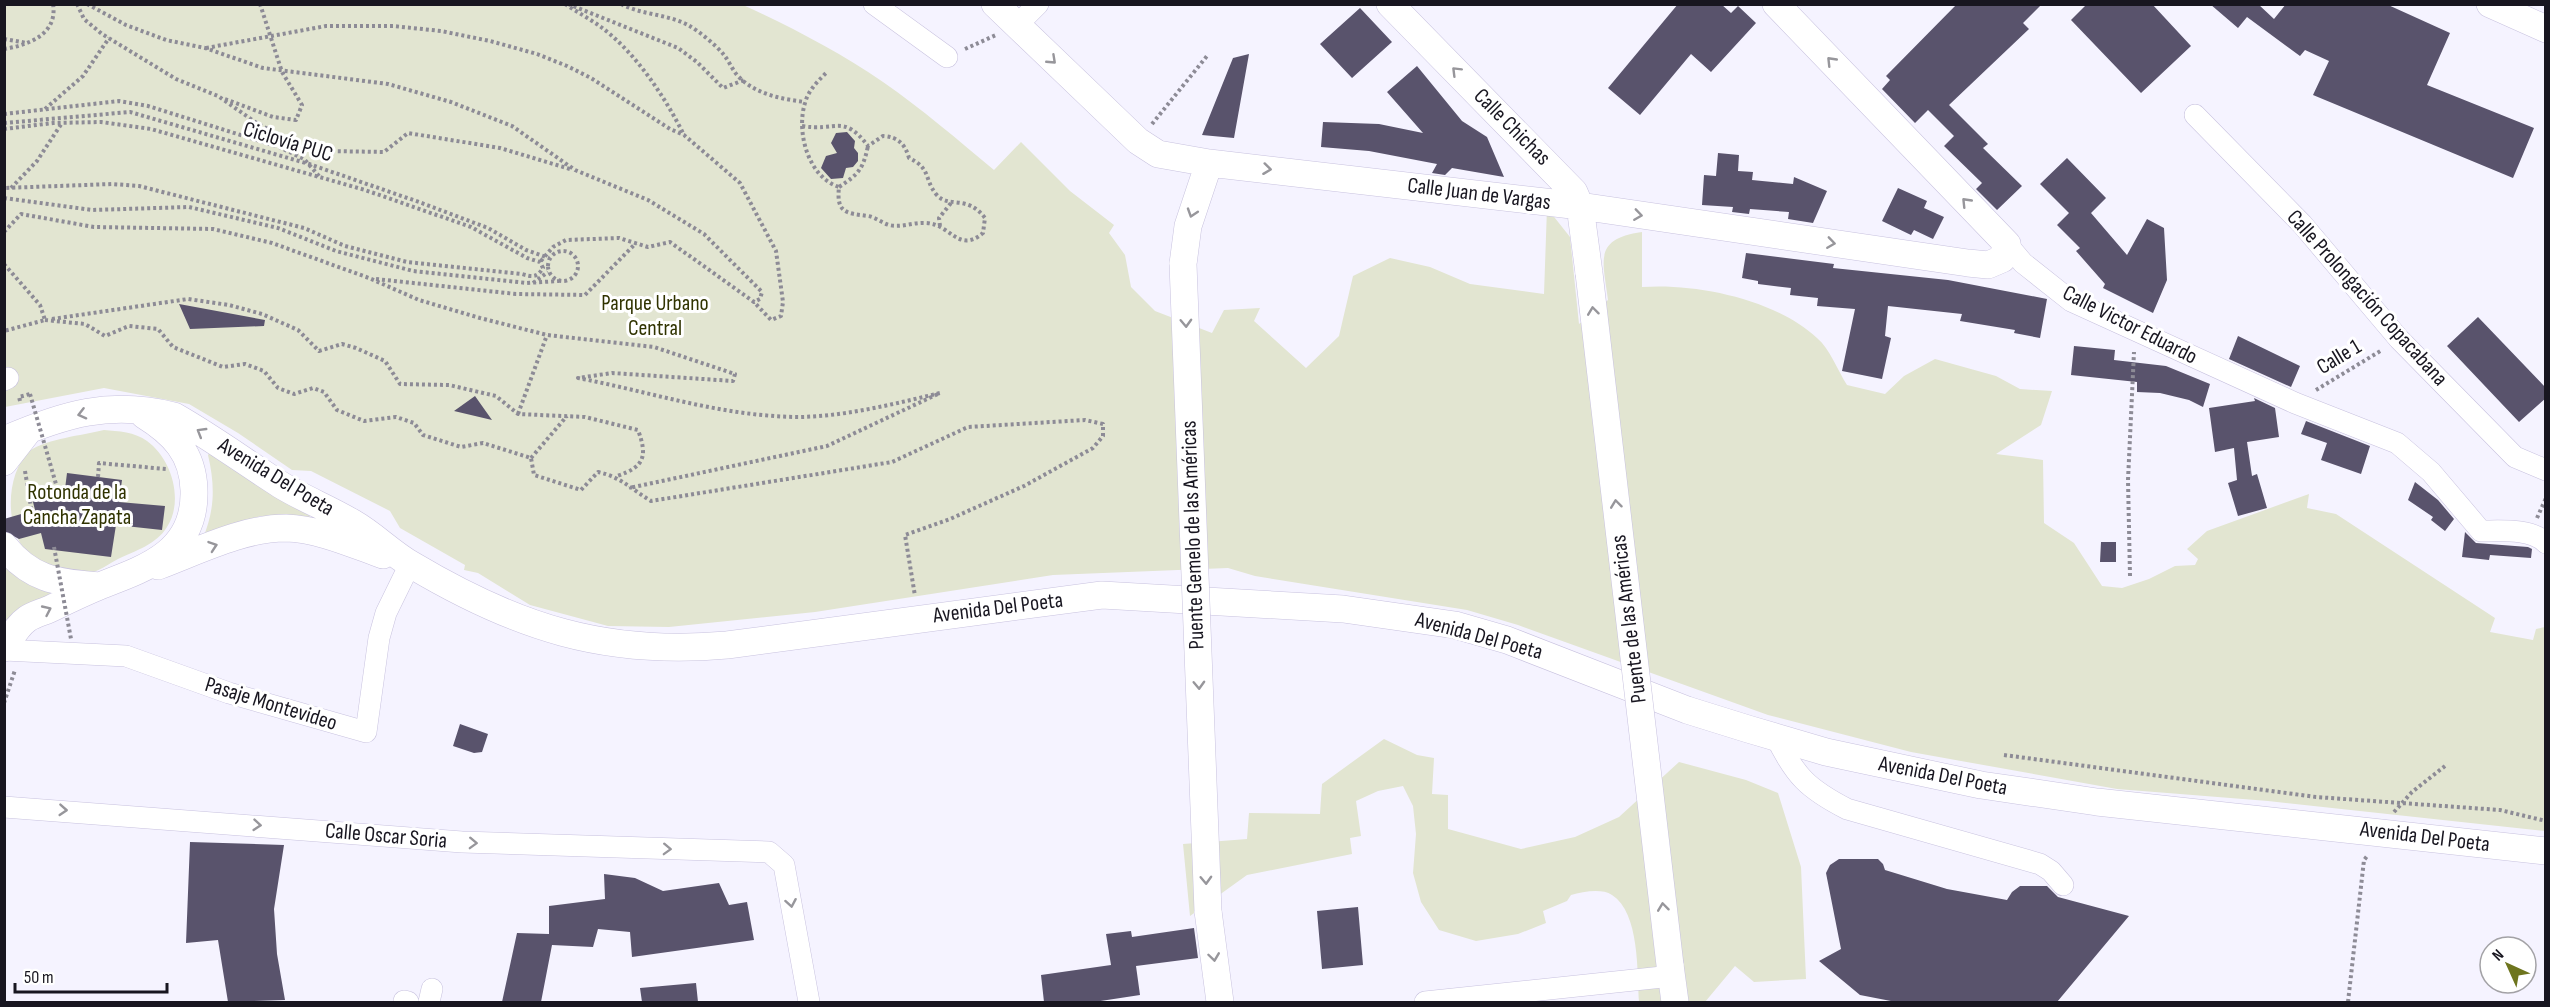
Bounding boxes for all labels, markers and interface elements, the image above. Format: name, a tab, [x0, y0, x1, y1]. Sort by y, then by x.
one-way arrow	[1045, 53, 1056, 64]
one-way arrow	[1827, 58, 1838, 69]
one-way arrow	[1452, 67, 1463, 78]
street label: Calle Chichas	[1468, 83, 1556, 171]
street label: Ciclovía PUC	[240, 116, 336, 168]
one-way arrow	[1262, 163, 1272, 175]
street label: Calle Juan de Vargas	[1406, 172, 1552, 216]
one-way arrow	[1962, 198, 1973, 208]
street label: Calle Prolongación Copacabana	[2281, 204, 2453, 392]
one-way arrow	[1187, 207, 1200, 218]
one-way arrow	[1633, 208, 1642, 220]
one-way arrow	[1826, 236, 1835, 248]
street label: Calle Victor Eduardo	[2058, 279, 2202, 371]
park label: Parque Urbano Central	[601, 290, 709, 342]
one-way arrow	[1587, 306, 1600, 315]
one-way arrow	[1179, 318, 1192, 327]
street label: Calle 1	[2312, 333, 2366, 381]
one-way arrow	[77, 406, 87, 419]
street label: Puente Gemelo de las Américas	[1176, 420, 1210, 650]
one-way arrow	[197, 427, 207, 439]
street label: Avenida Del Poeta	[212, 431, 339, 522]
park label: Rotonda de la Cancha Zapata	[23, 479, 131, 531]
one-way arrow	[1610, 500, 1623, 509]
street label: Puente de las Américas	[1605, 533, 1653, 705]
one-way arrow	[208, 541, 218, 554]
street label: Avenida Del Poeta	[931, 587, 1064, 629]
one-way arrow	[40, 606, 51, 618]
street label: Avenida Del Poeta	[1412, 606, 1546, 666]
street label: Pasaje Montevideo	[202, 671, 340, 737]
one-way arrow	[1193, 681, 1206, 690]
street label: Avenida Del Poeta	[1875, 750, 2010, 802]
one-way arrow	[58, 803, 67, 816]
street label: Avenida Del Poeta	[2358, 816, 2491, 858]
street label: Calle Oscar Soria	[324, 817, 448, 855]
one-way arrow	[253, 818, 262, 831]
one-way arrow	[468, 836, 477, 849]
one-way arrow	[663, 843, 672, 855]
one-way arrow	[1200, 876, 1213, 885]
one-way arrow	[784, 898, 797, 908]
one-way arrow	[1658, 902, 1670, 911]
north arrow	[2478, 935, 2538, 995]
text: N	[2489, 946, 2508, 965]
one-way arrow	[1207, 952, 1219, 962]
scale bar	[15, 956, 166, 994]
text: 50 m	[24, 967, 54, 988]

